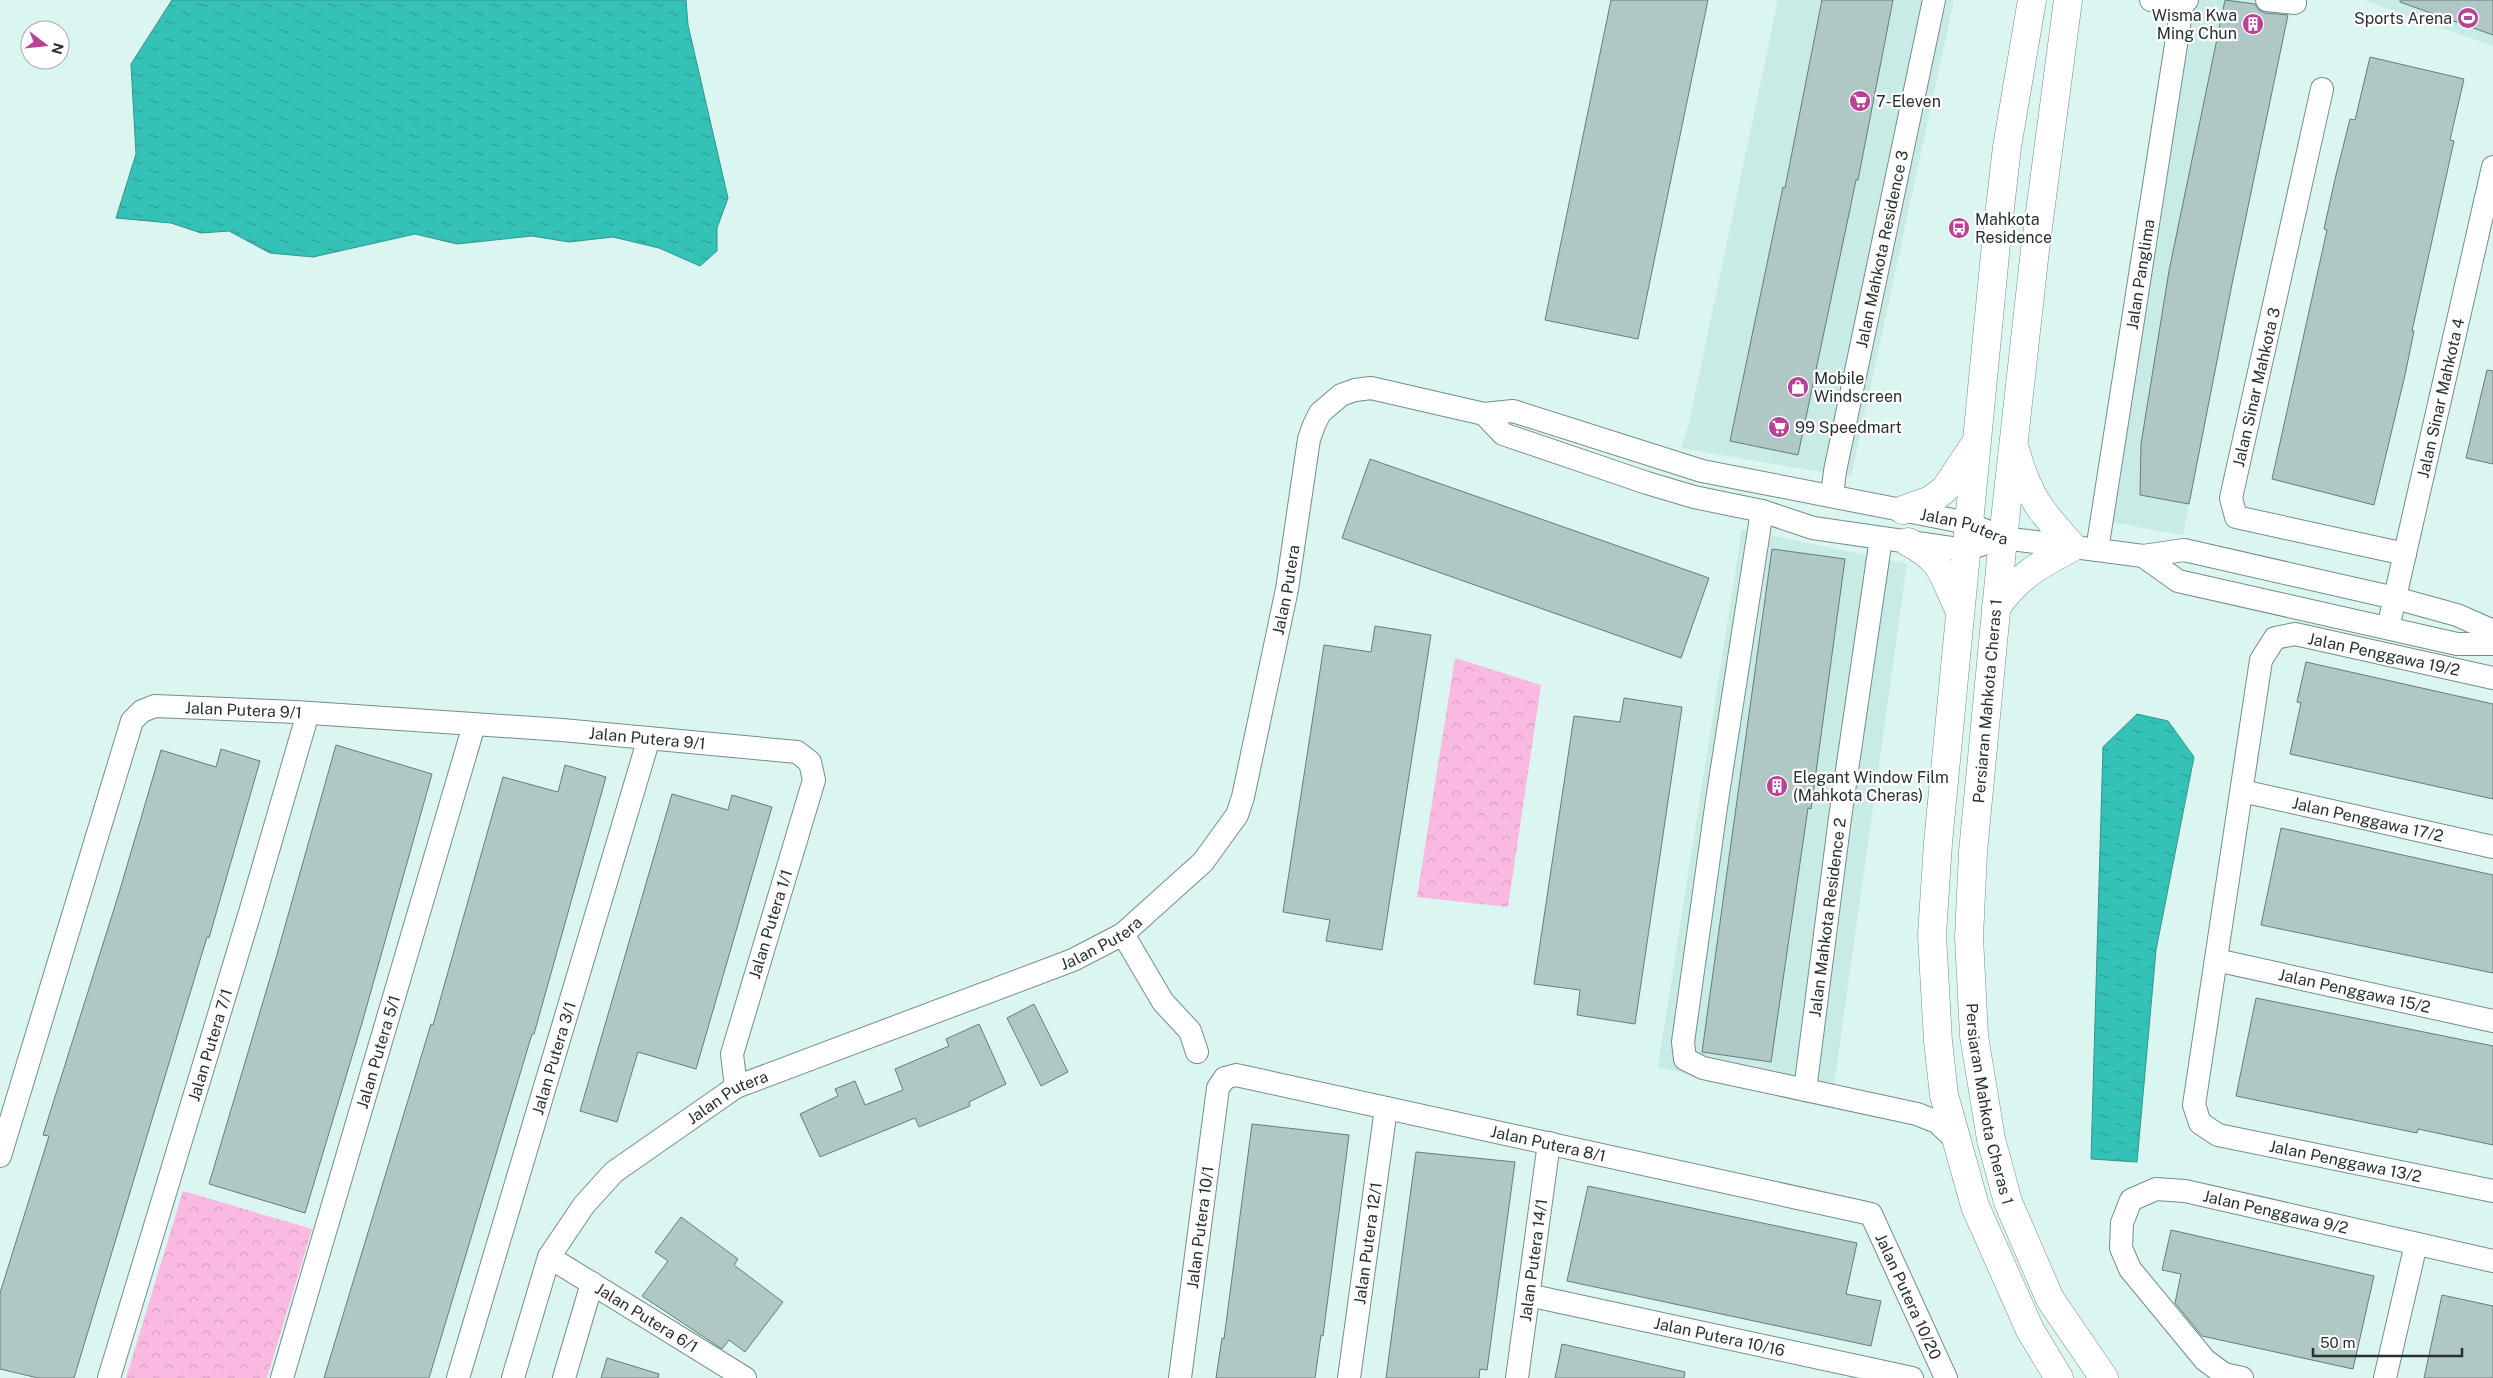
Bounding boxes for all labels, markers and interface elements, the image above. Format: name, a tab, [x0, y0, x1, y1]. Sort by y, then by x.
place label: Wisma Kwa Ming Chun	[2152, 6, 2237, 43]
sports icon: Sports Arena	[2456, 6, 2480, 30]
place label: Sports Arena	[2354, 9, 2452, 28]
building icon: Wisma Kwa Ming Chun	[2241, 12, 2265, 36]
north arrow	[20, 20, 70, 70]
text: N	[48, 41, 67, 56]
supermarket icon: 7-Eleven	[1848, 89, 1872, 113]
place label: 7-Eleven	[1876, 92, 1941, 111]
street label: Jalan Mahkota Residence 3	[1852, 149, 1912, 350]
place label: Mahkota Residence	[1975, 210, 2052, 247]
bus stop icon: Mahkota Residence	[1947, 216, 1971, 240]
street label: Jalan Panglima	[2123, 218, 2159, 331]
street label: Jalan Sinar Mahkota 3	[2229, 305, 2284, 469]
street label: Jalan Sinar Mahkota 4	[2413, 316, 2468, 480]
place label: Mobile Windscreen	[1814, 369, 1902, 406]
shop icon: Mobile Windscreen	[1786, 375, 1810, 399]
supermarket icon: 99 Speedmart	[1767, 415, 1791, 439]
place label: 99 Speedmart	[1795, 418, 1902, 437]
street label: Jalan Putera	[1918, 505, 2009, 549]
street label: Jalan Putera	[1269, 543, 1303, 637]
street label: Persiaran Mahkota Cheras 1	[1969, 598, 2006, 804]
street label: Jalan Penggawa 19/2	[2306, 629, 2462, 680]
street label: Jalan Putera 9/1	[184, 698, 302, 722]
street label: Jalan Putera 9/1	[588, 724, 706, 753]
place label: Elegant Window Film (Mahkota Cheras)	[1793, 768, 1949, 805]
building icon: Elegant Window Film (Mahkota Cheras)	[1765, 774, 1789, 798]
street label: Jalan Penggawa 17/2	[2290, 793, 2445, 846]
street label: Jalan Mahkota Residence 2	[1805, 817, 1850, 1018]
street label: Jalan Putera 1/1	[745, 867, 796, 981]
street label: Jalan Putera	[1058, 913, 1146, 974]
street label: Jalan Penggawa 15/2	[2277, 965, 2432, 1017]
street label: Jalan Putera 7/1	[184, 986, 236, 1104]
street label: Jalan Putera 5/1	[353, 993, 404, 1111]
street label: Jalan Putera 3/1	[528, 999, 580, 1117]
street label: Persiaran Mahkota Cheras 1	[1962, 1002, 2017, 1207]
street label: Jalan Putera	[683, 1067, 771, 1128]
street label: Jalan Putera 8/1	[1489, 1122, 1608, 1166]
street label: Jalan Penggawa 13/2	[2267, 1137, 2423, 1186]
street label: Jalan Putera 10/1	[1183, 1165, 1218, 1290]
street label: Jalan Putera 12/1	[1350, 1181, 1386, 1306]
street label: Jalan Penggawa 9/2	[2201, 1186, 2350, 1238]
street label: Jalan Putera 14/1	[1516, 1198, 1551, 1323]
street label: Jalan Putera 10/20	[1871, 1231, 1945, 1363]
street label: Jalan Putera 6/1	[592, 1279, 701, 1357]
street label: Jalan Putera 10/16	[1652, 1314, 1787, 1360]
scale bar	[2313, 1326, 2462, 1358]
text: 50 m	[2320, 1334, 2355, 1351]

